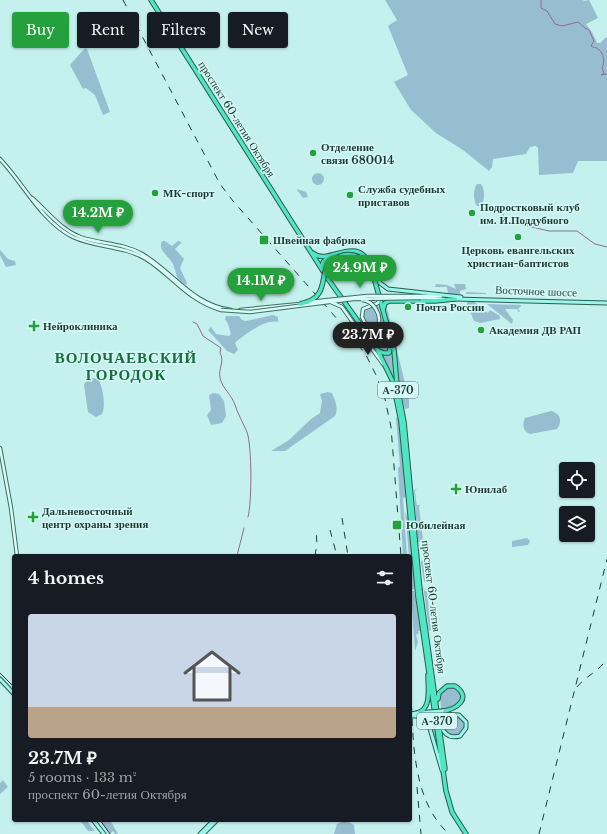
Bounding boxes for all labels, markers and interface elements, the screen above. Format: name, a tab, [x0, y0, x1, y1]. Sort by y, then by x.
chip: Buy	[12, 12, 69, 48]
chip: Rent	[77, 12, 139, 48]
chip: Filters	[147, 12, 220, 48]
chip: New	[228, 12, 288, 48]
street label: проспект 60-летия Октября	[195, 58, 279, 180]
place label: Отделение связи 680014	[321, 140, 394, 167]
marker: Отделение связи 680014	[308, 148, 318, 158]
place label: Служба судебных приставов	[358, 182, 446, 209]
place label: МК-спорт	[163, 186, 215, 200]
marker: МК-спорт	[150, 188, 160, 198]
marker: Служба судебных приставов	[345, 190, 355, 200]
pin: 14.2M ₽	[61, 200, 135, 234]
place label: Подростковый клуб им. И.Поддубного	[480, 200, 580, 227]
text: 14.2M ₽	[72, 204, 124, 221]
marker: Подростковый клуб им. И.Поддубного	[467, 208, 477, 218]
marker: Церковь евангельских христиан-баптистов	[513, 232, 523, 242]
place label: Швейная фабрика	[273, 233, 366, 247]
marker: Швейная фабрика	[258, 234, 270, 246]
place label: Церковь евангельских христиан-баптистов	[461, 243, 575, 270]
pin: 24.9M ₽	[323, 255, 397, 289]
text: 24.9M ₽	[332, 259, 388, 276]
pin: 14.1M ₽	[224, 268, 298, 302]
text: 14.1M ₽	[236, 272, 286, 289]
street label: Восточное шоссе	[495, 283, 577, 299]
place label: Почта России	[416, 300, 485, 314]
marker: Почта России	[403, 302, 413, 312]
place label: Нейроклиника	[43, 319, 118, 333]
marker: Нейроклиника	[28, 320, 40, 332]
pin: 23.7M ₽	[331, 322, 405, 356]
place label: Академия ДВ РАП	[489, 323, 582, 337]
marker: Академия ДВ РАП	[476, 325, 486, 335]
text: 23.7M ₽	[342, 326, 394, 343]
district label: ВОЛОЧАЕВСКИЙ ГОРОДОК	[55, 348, 197, 384]
road number: А-370	[378, 382, 418, 398]
map controls	[559, 462, 595, 542]
button: locate	[559, 462, 595, 498]
place label: Юнилаб	[465, 482, 508, 496]
marker: Юнилаб	[450, 483, 462, 495]
place label: Дальневосточный центр охраны зрения	[42, 504, 148, 531]
button: layers	[559, 506, 595, 542]
marker: Дальневосточный центр охраны зрения	[27, 511, 39, 523]
place label: Юбилейная	[406, 518, 465, 532]
marker: Юбилейная	[391, 519, 403, 531]
street label: проспект 60-летия Октября	[419, 539, 449, 675]
icon: filters	[374, 567, 396, 589]
text: 4 homes	[28, 568, 104, 589]
icon: home	[176, 640, 248, 712]
road number: А-370	[417, 713, 457, 729]
text: 23.7M ₽	[28, 748, 97, 769]
text: 5 rooms · 133 m²	[28, 769, 136, 786]
text: проспект 60-летия Октября	[28, 786, 187, 803]

